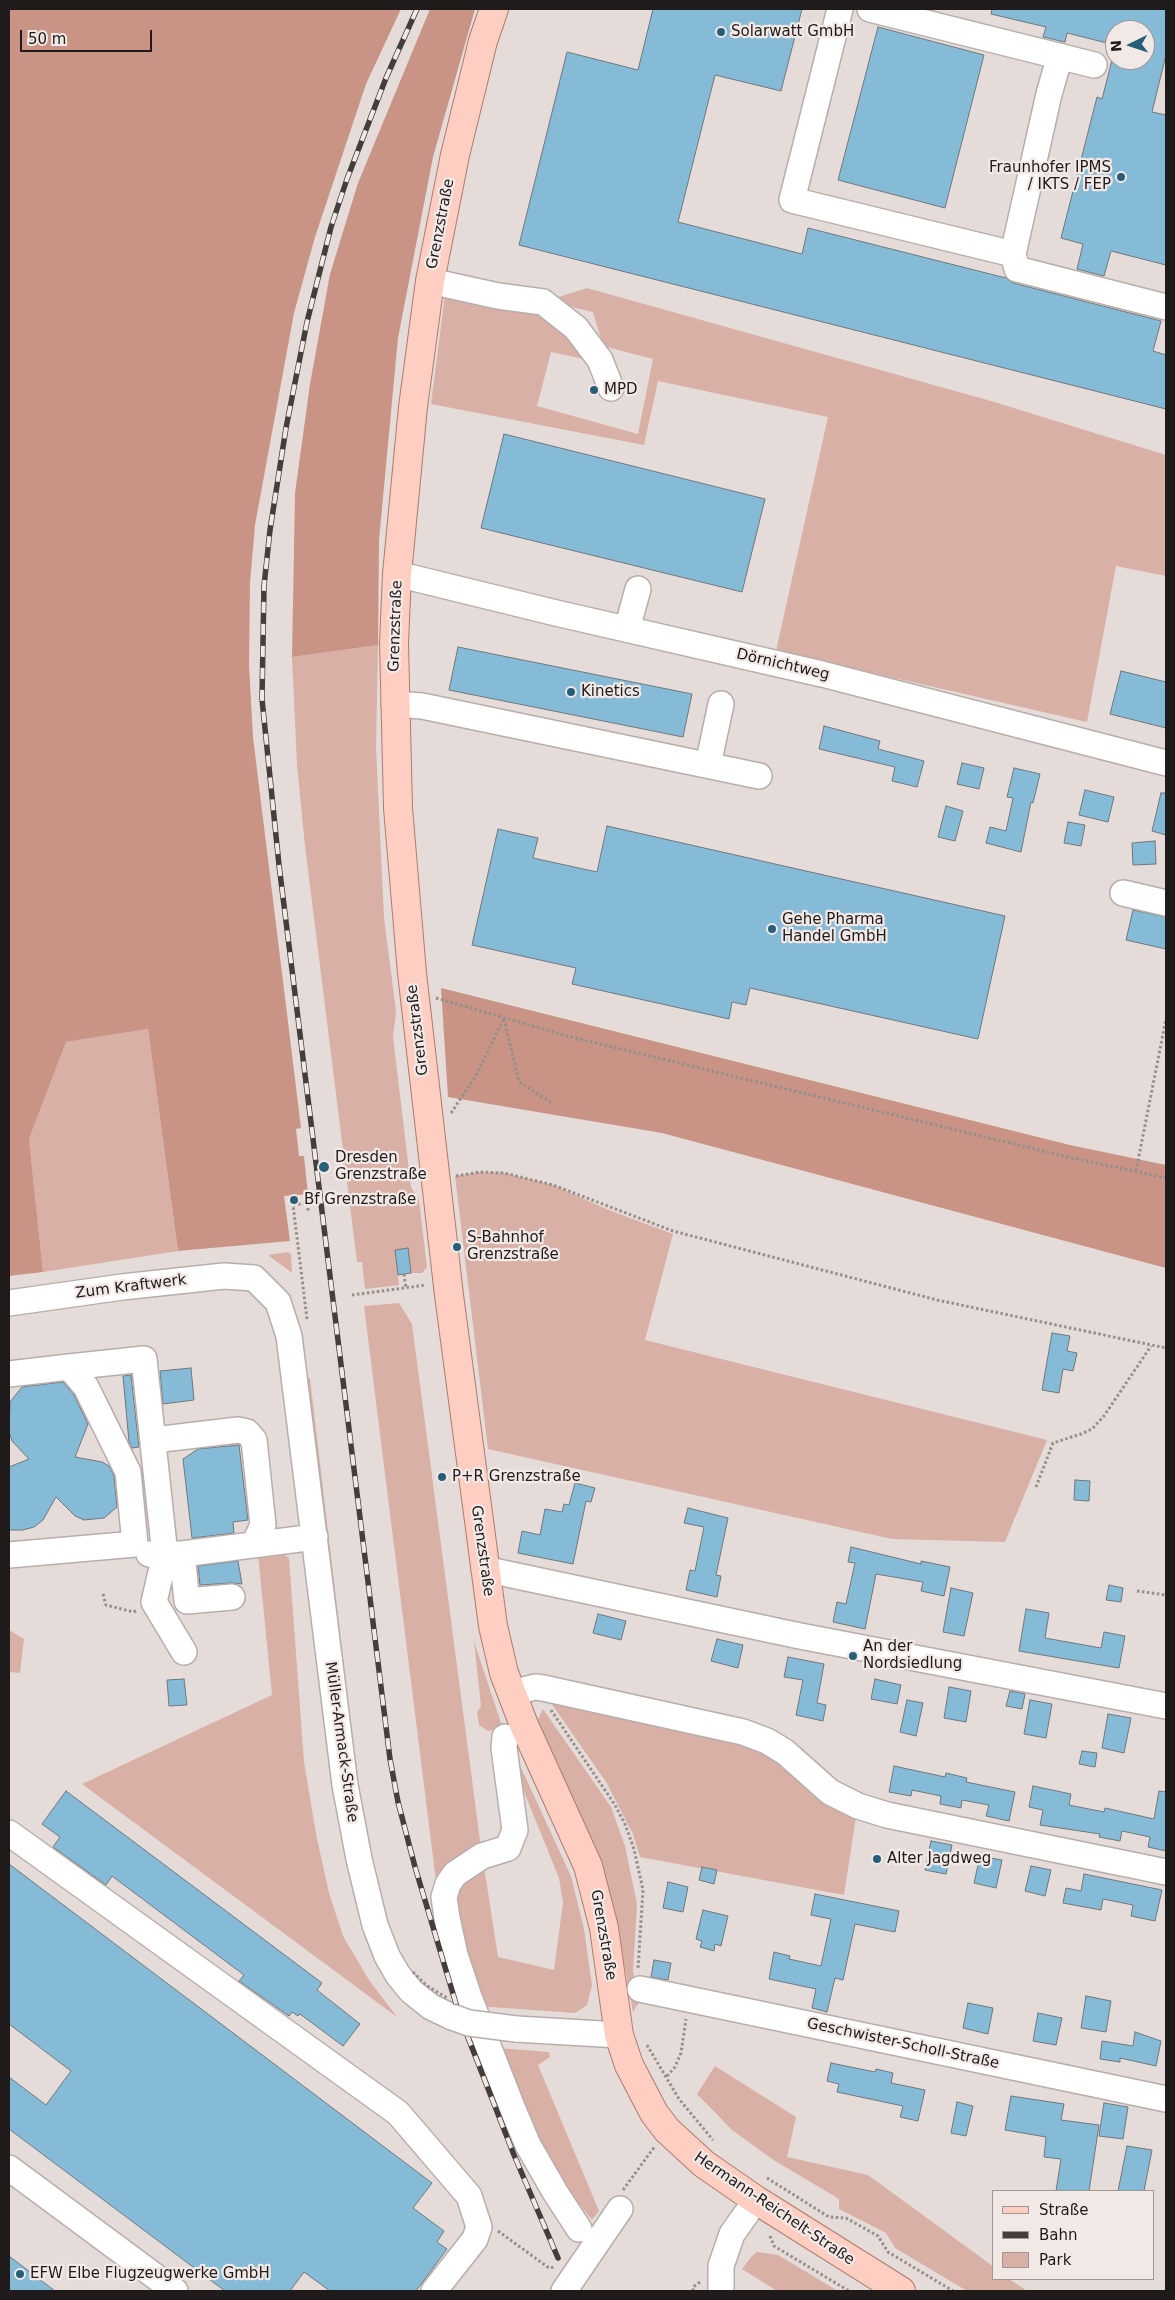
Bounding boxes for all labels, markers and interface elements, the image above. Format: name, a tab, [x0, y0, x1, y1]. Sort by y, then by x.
scale bar	[22, 20, 155, 52]
north arrow	[1105, 20, 1155, 70]
place label: Solarwatt GmbH	[731, 23, 854, 41]
marker: Solarwatt GmbH	[715, 26, 727, 38]
text: 50 m	[28, 30, 66, 48]
text: N	[1108, 40, 1124, 52]
place label: Fraunhofer IPMS / IKTS / FEP	[989, 159, 1111, 194]
marker: Fraunhofer IPMS / IKTS / FEP	[1115, 171, 1127, 183]
street label: Grenzstraße	[423, 177, 459, 271]
place label: MPD	[604, 381, 638, 399]
marker: MPD	[588, 384, 600, 396]
street label: Grenzstraße	[385, 580, 407, 672]
street label: Dörnichtweg	[735, 646, 831, 684]
place label: Kinetics	[581, 683, 640, 701]
marker: Kinetics	[565, 686, 577, 698]
place label: Gehe Pharma Handel GmbH	[782, 911, 887, 946]
marker: Gehe Pharma Handel GmbH	[766, 923, 778, 935]
street label: Grenzstraße	[403, 983, 433, 1077]
place label: Dresden Grenzstraße	[335, 1149, 427, 1184]
marker: Dresden Grenzstraße	[317, 1160, 331, 1174]
place label: Bf Grenzstraße	[304, 1191, 416, 1209]
marker: Bf Grenzstraße	[288, 1194, 300, 1206]
place label: S-Bahnhof Grenzstraße	[467, 1229, 559, 1264]
marker: S-Bahnhof Grenzstraße	[451, 1241, 463, 1253]
street label: Zum Kraftwerk	[75, 1271, 187, 1303]
place label: P+R Grenzstraße	[452, 1468, 581, 1486]
marker: P+R Grenzstraße	[436, 1471, 448, 1483]
street label: Grenzstraße	[467, 1504, 497, 1598]
place label: An der Nordsiedlung	[863, 1638, 962, 1673]
marker: An der Nordsiedlung	[847, 1650, 859, 1662]
street label: Müller-Armack-Straße	[321, 1661, 361, 1823]
place label: Alter Jagdweg	[887, 1850, 991, 1868]
marker: Alter Jagdweg	[871, 1853, 883, 1865]
street label: Grenzstraße	[586, 1888, 620, 1982]
street label: Geschwister-Scholl-Straße	[805, 2015, 1001, 2073]
street label: Hermann-Reichelt-Straße	[690, 2149, 858, 2269]
legend	[992, 2190, 1155, 2280]
text: Straße	[1039, 2201, 1088, 2219]
text: Bahn	[1039, 2226, 1078, 2244]
text: Park	[1039, 2251, 1071, 2269]
place label: EFW Elbe Flugzeugwerke GmbH	[30, 2265, 270, 2283]
marker: EFW Elbe Flugzeugwerke GmbH	[14, 2268, 26, 2280]

